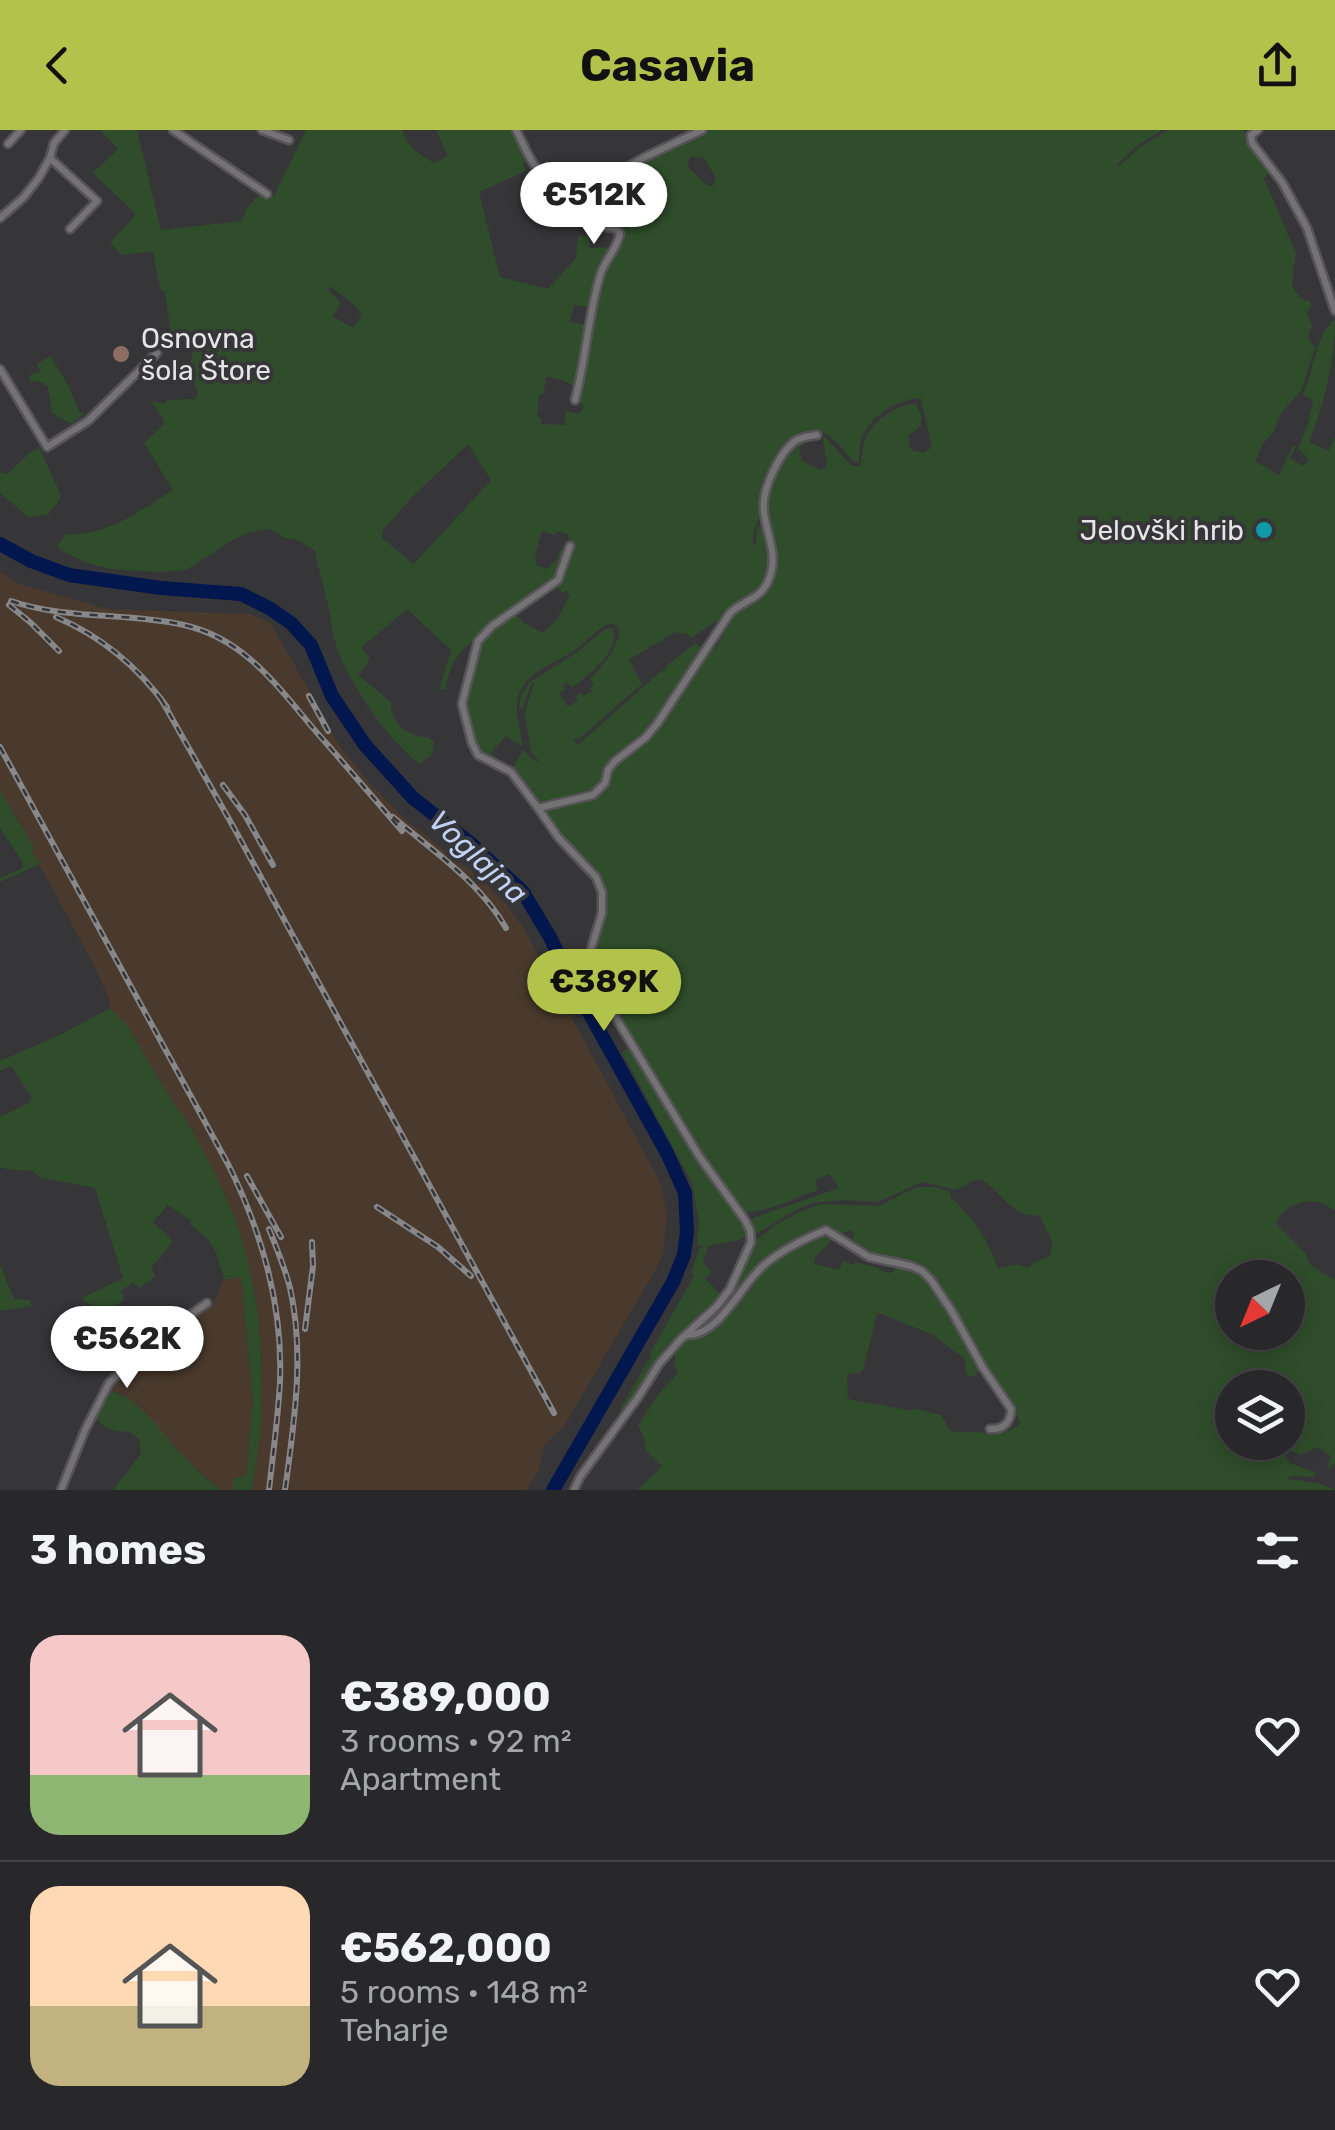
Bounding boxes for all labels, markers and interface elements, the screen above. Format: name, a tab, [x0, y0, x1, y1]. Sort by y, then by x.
icon: back	[30, 38, 85, 93]
icon: share	[1250, 38, 1305, 93]
text: Casavia	[580, 39, 755, 92]
pin: €512K	[524, 162, 664, 247]
text: €512K	[542, 175, 646, 213]
place label: Osnovna šola Štore	[141, 322, 271, 387]
marker: Osnovna šola Štore	[110, 343, 132, 365]
place label: Jelovški hrib	[1080, 514, 1244, 547]
marker: Jelovški hrib	[1253, 519, 1275, 541]
water label: Voglajna	[421, 802, 535, 912]
pin: €389K	[534, 949, 674, 1034]
text: €389K	[549, 962, 659, 1000]
north arrow	[1215, 1260, 1305, 1350]
map controls	[1215, 1260, 1305, 1460]
pin: €562K	[57, 1306, 197, 1391]
text: €562K	[73, 1319, 181, 1357]
button: layers	[1215, 1370, 1305, 1460]
icon: filters	[1250, 1523, 1305, 1578]
text: 3 homes	[30, 1525, 206, 1575]
text: €389,000	[340, 1672, 551, 1722]
icon: home	[110, 1675, 230, 1795]
icon: heart	[1250, 1708, 1305, 1763]
text: 3 rooms · 92 m²	[340, 1722, 572, 1760]
text: Apartment	[340, 1760, 501, 1798]
text: €562,000	[340, 1923, 552, 1973]
icon: home	[110, 1926, 230, 2046]
icon: heart	[1250, 1959, 1305, 2014]
text: 5 rooms · 148 m²	[340, 1973, 588, 2011]
text: Teharje	[340, 2011, 449, 2049]

